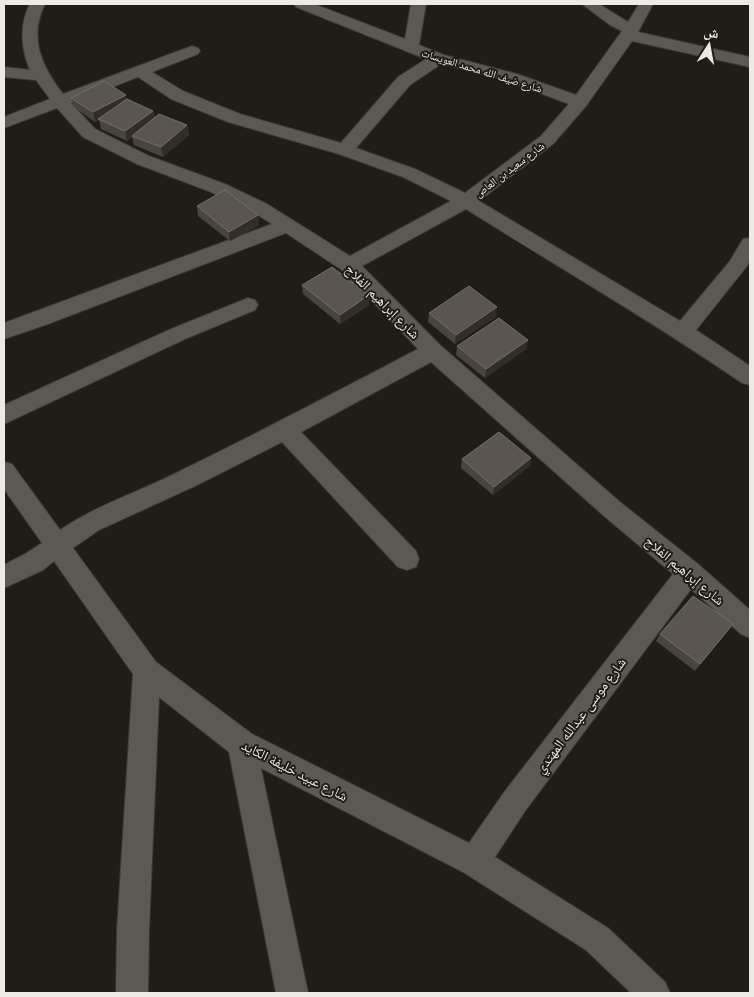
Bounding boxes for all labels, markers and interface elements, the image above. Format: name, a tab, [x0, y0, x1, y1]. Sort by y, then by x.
north arrow	[684, 20, 734, 70]
text: ش	[702, 22, 721, 43]
street label: شارع ضيف الله محمد العويسات	[420, 45, 544, 95]
street label: شارع سعيد بن العاص	[472, 139, 547, 200]
street label: شارع إبراهيم الفلاح	[341, 260, 424, 343]
street label: شارع إبراهيم الفلاح	[641, 532, 728, 610]
street label: شارع موسى عبدالله المهتدي	[531, 654, 632, 778]
street label: شارع عبيد خليفة الكايد	[238, 736, 351, 806]

